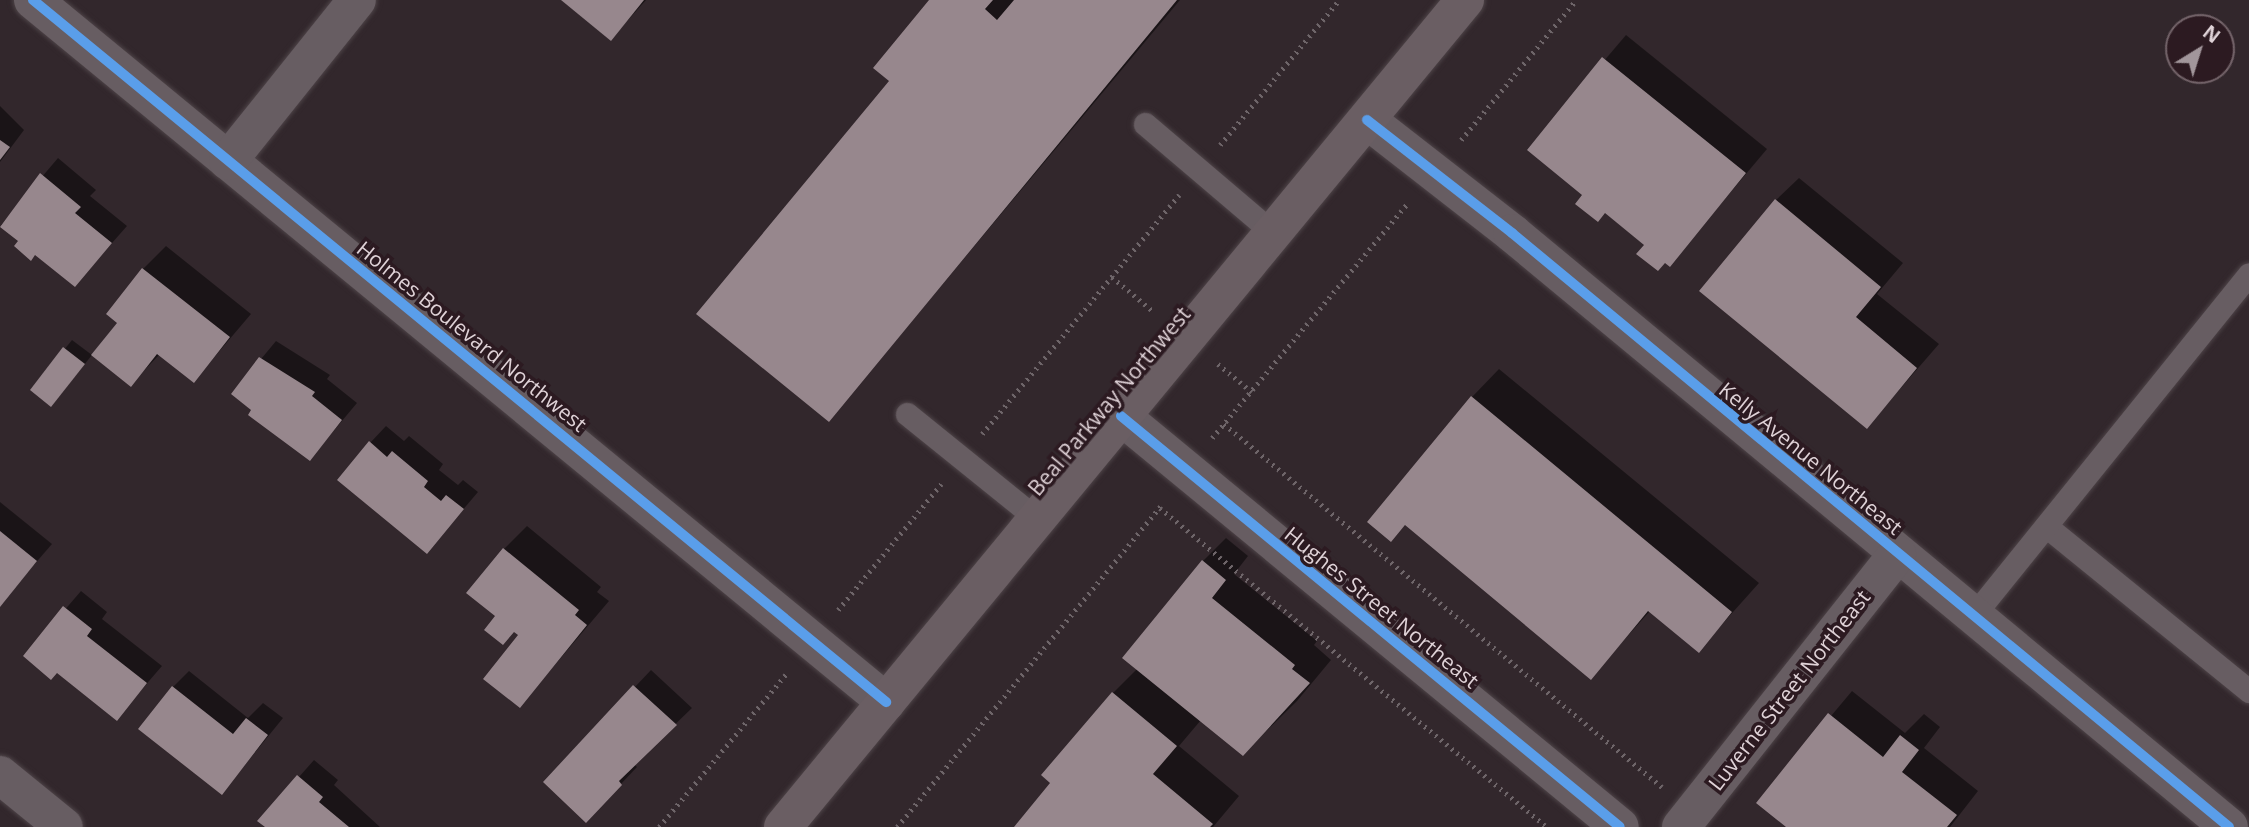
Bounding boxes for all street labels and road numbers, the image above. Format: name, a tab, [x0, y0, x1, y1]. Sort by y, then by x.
street label: Holmes Boulevard Northwest	[352, 235, 592, 437]
street label: Beal Parkway Northwest	[1023, 302, 1195, 500]
street label: Kelly Avenue Northeast	[1714, 376, 1908, 540]
street label: Hughes Street Northeast	[1280, 521, 1484, 693]
street label: Luverne Street Northeast	[1703, 585, 1875, 795]

